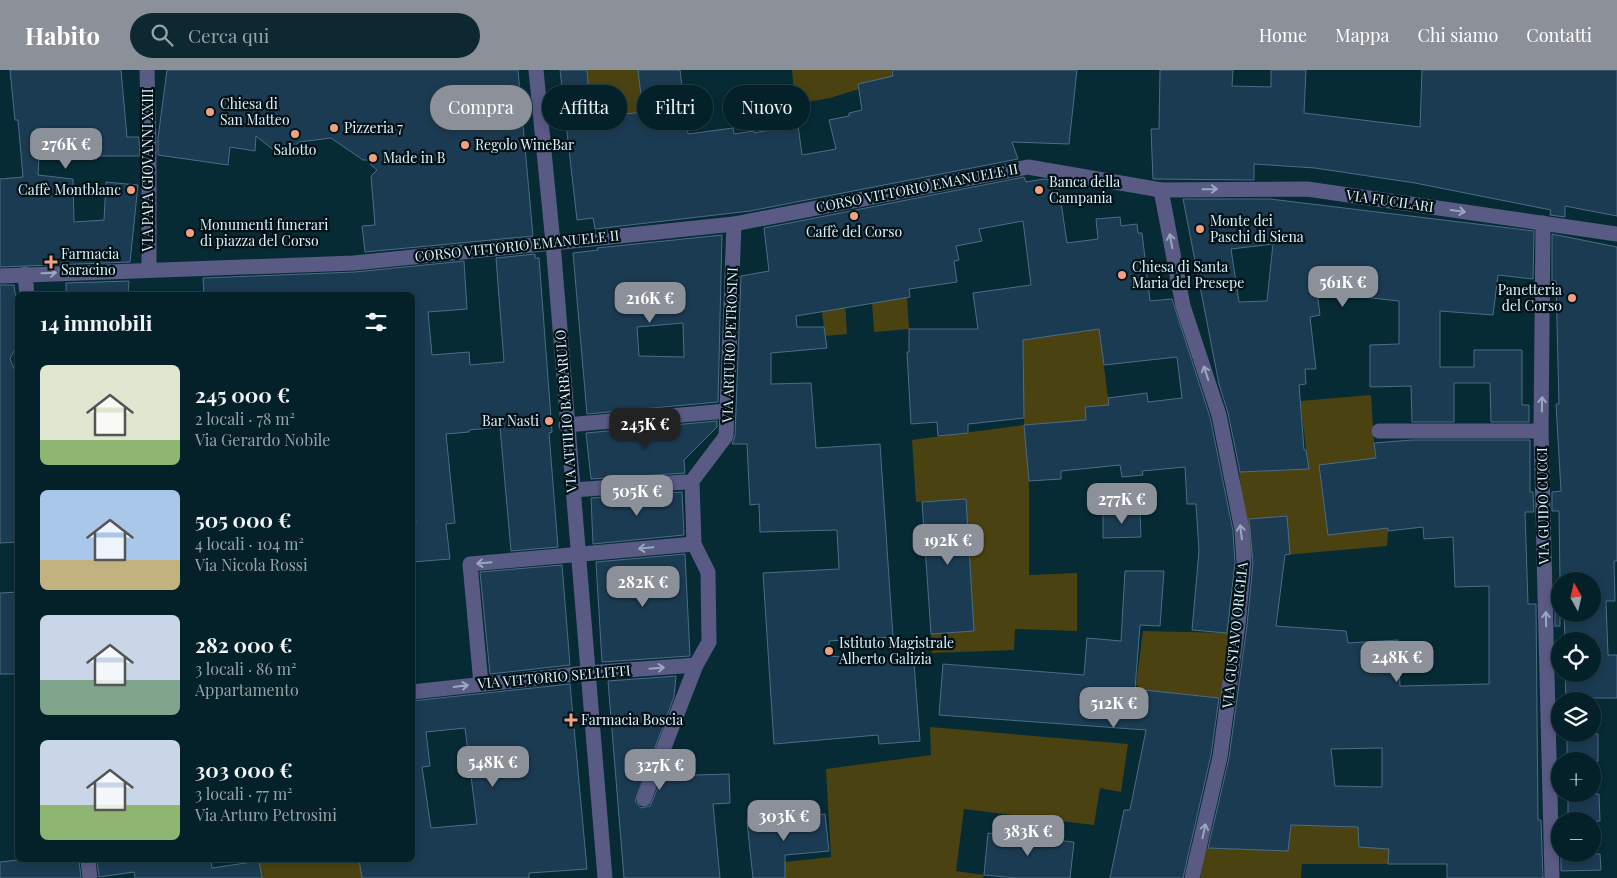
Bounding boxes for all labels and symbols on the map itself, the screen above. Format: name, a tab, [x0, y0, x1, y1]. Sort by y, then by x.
street label: VIA PAPA GIOVANNI XXIII	[138, 88, 157, 252]
place label: Chiesa di San Matteo	[220, 94, 290, 129]
marker: Chiesa di San Matteo	[204, 106, 216, 118]
place label: Pizzeria 7	[344, 118, 403, 137]
marker: Pizzeria 7	[328, 122, 340, 134]
pin: 276K €	[25, 128, 107, 170]
marker: Salotto	[289, 128, 301, 140]
place label: Regolo WineBar	[475, 135, 575, 154]
marker: Regolo WineBar	[459, 139, 471, 151]
place label: Salotto	[273, 140, 317, 159]
place label: Made in B	[383, 148, 446, 167]
marker: Made in B	[367, 152, 379, 164]
street label: CORSO VITTORIO EMANUELE II	[814, 159, 1020, 216]
place label: Banca della Campania	[1049, 172, 1120, 207]
place label: Caffè Montblanc	[18, 180, 121, 199]
marker: Caffè Montblanc	[125, 184, 137, 196]
marker: Banca della Campania	[1033, 184, 1045, 196]
one-way arrow	[1202, 184, 1218, 194]
street label: VIA FUCILARI	[1344, 185, 1435, 216]
one-way arrow	[1450, 206, 1466, 216]
marker: Caffè del Corso	[848, 210, 860, 222]
place label: Monte dei Paschi di Siena	[1210, 211, 1304, 246]
place label: Monumenti funerari di piazza del Corso	[200, 215, 328, 250]
place label: Caffè del Corso	[806, 222, 902, 241]
marker: Monte dei Paschi di Siena	[1194, 223, 1206, 235]
street label: CORSO VITTORIO EMANUELE II	[414, 225, 620, 266]
marker: Monumenti funerari di piazza del Corso	[184, 227, 196, 239]
one-way arrow	[1165, 233, 1175, 249]
place label: Farmacia Saracino	[61, 244, 119, 279]
marker: Farmacia Saracino	[45, 256, 57, 268]
place label: Chiesa di Santa Maria del Presepe	[1132, 257, 1244, 292]
pin: 561K €	[1302, 266, 1384, 308]
street label: VIA ARTURO PETROSINI	[717, 267, 742, 424]
one-way arrow	[40, 269, 56, 278]
marker: Chiesa di Santa Maria del Presepe	[1116, 269, 1128, 281]
place label: Panetteria del Corso	[1498, 280, 1562, 315]
pin: 216K €	[609, 282, 691, 324]
marker: Panetteria del Corso	[1566, 292, 1578, 304]
street label: VIA ATTILIO BARBARULO	[550, 329, 581, 494]
one-way arrow	[1200, 366, 1210, 382]
one-way arrow	[1537, 397, 1547, 413]
pin: 245K €	[604, 408, 686, 450]
place label: Bar Nasti	[482, 411, 539, 430]
marker: Bar Nasti	[543, 415, 555, 427]
street label: VIA GUIDO CUCCI	[1532, 447, 1553, 566]
pin: 505K €	[596, 474, 678, 517]
pin: 277K €	[1081, 482, 1163, 525]
pin: 192K €	[907, 524, 989, 566]
one-way arrow	[1236, 524, 1246, 540]
one-way arrow	[638, 544, 654, 553]
one-way arrow	[476, 558, 492, 568]
street label: VIA GUSTAVO ORIGLIA	[1217, 561, 1252, 710]
pin: 282K €	[602, 566, 684, 608]
north arrow	[1551, 572, 1601, 622]
one-way arrow	[1541, 612, 1551, 628]
place label: Istituto Magistrale Alberto Galizia	[838, 633, 954, 668]
pin: 248K €	[1356, 640, 1438, 683]
marker: Istituto Magistrale Alberto Galizia	[823, 645, 835, 657]
street label: VIA VITTORIO SELLITTI	[476, 660, 632, 693]
one-way arrow	[649, 663, 665, 672]
one-way arrow	[453, 681, 469, 691]
pin: 512K €	[1073, 686, 1155, 729]
place label: Farmacia Boscia	[581, 710, 683, 729]
marker: Farmacia Boscia	[565, 714, 577, 726]
pin: 548K €	[452, 746, 534, 788]
pin: 327K €	[619, 748, 701, 791]
pin: 303K €	[743, 800, 825, 842]
pin: 383K €	[987, 814, 1069, 857]
one-way arrow	[1200, 823, 1209, 839]

